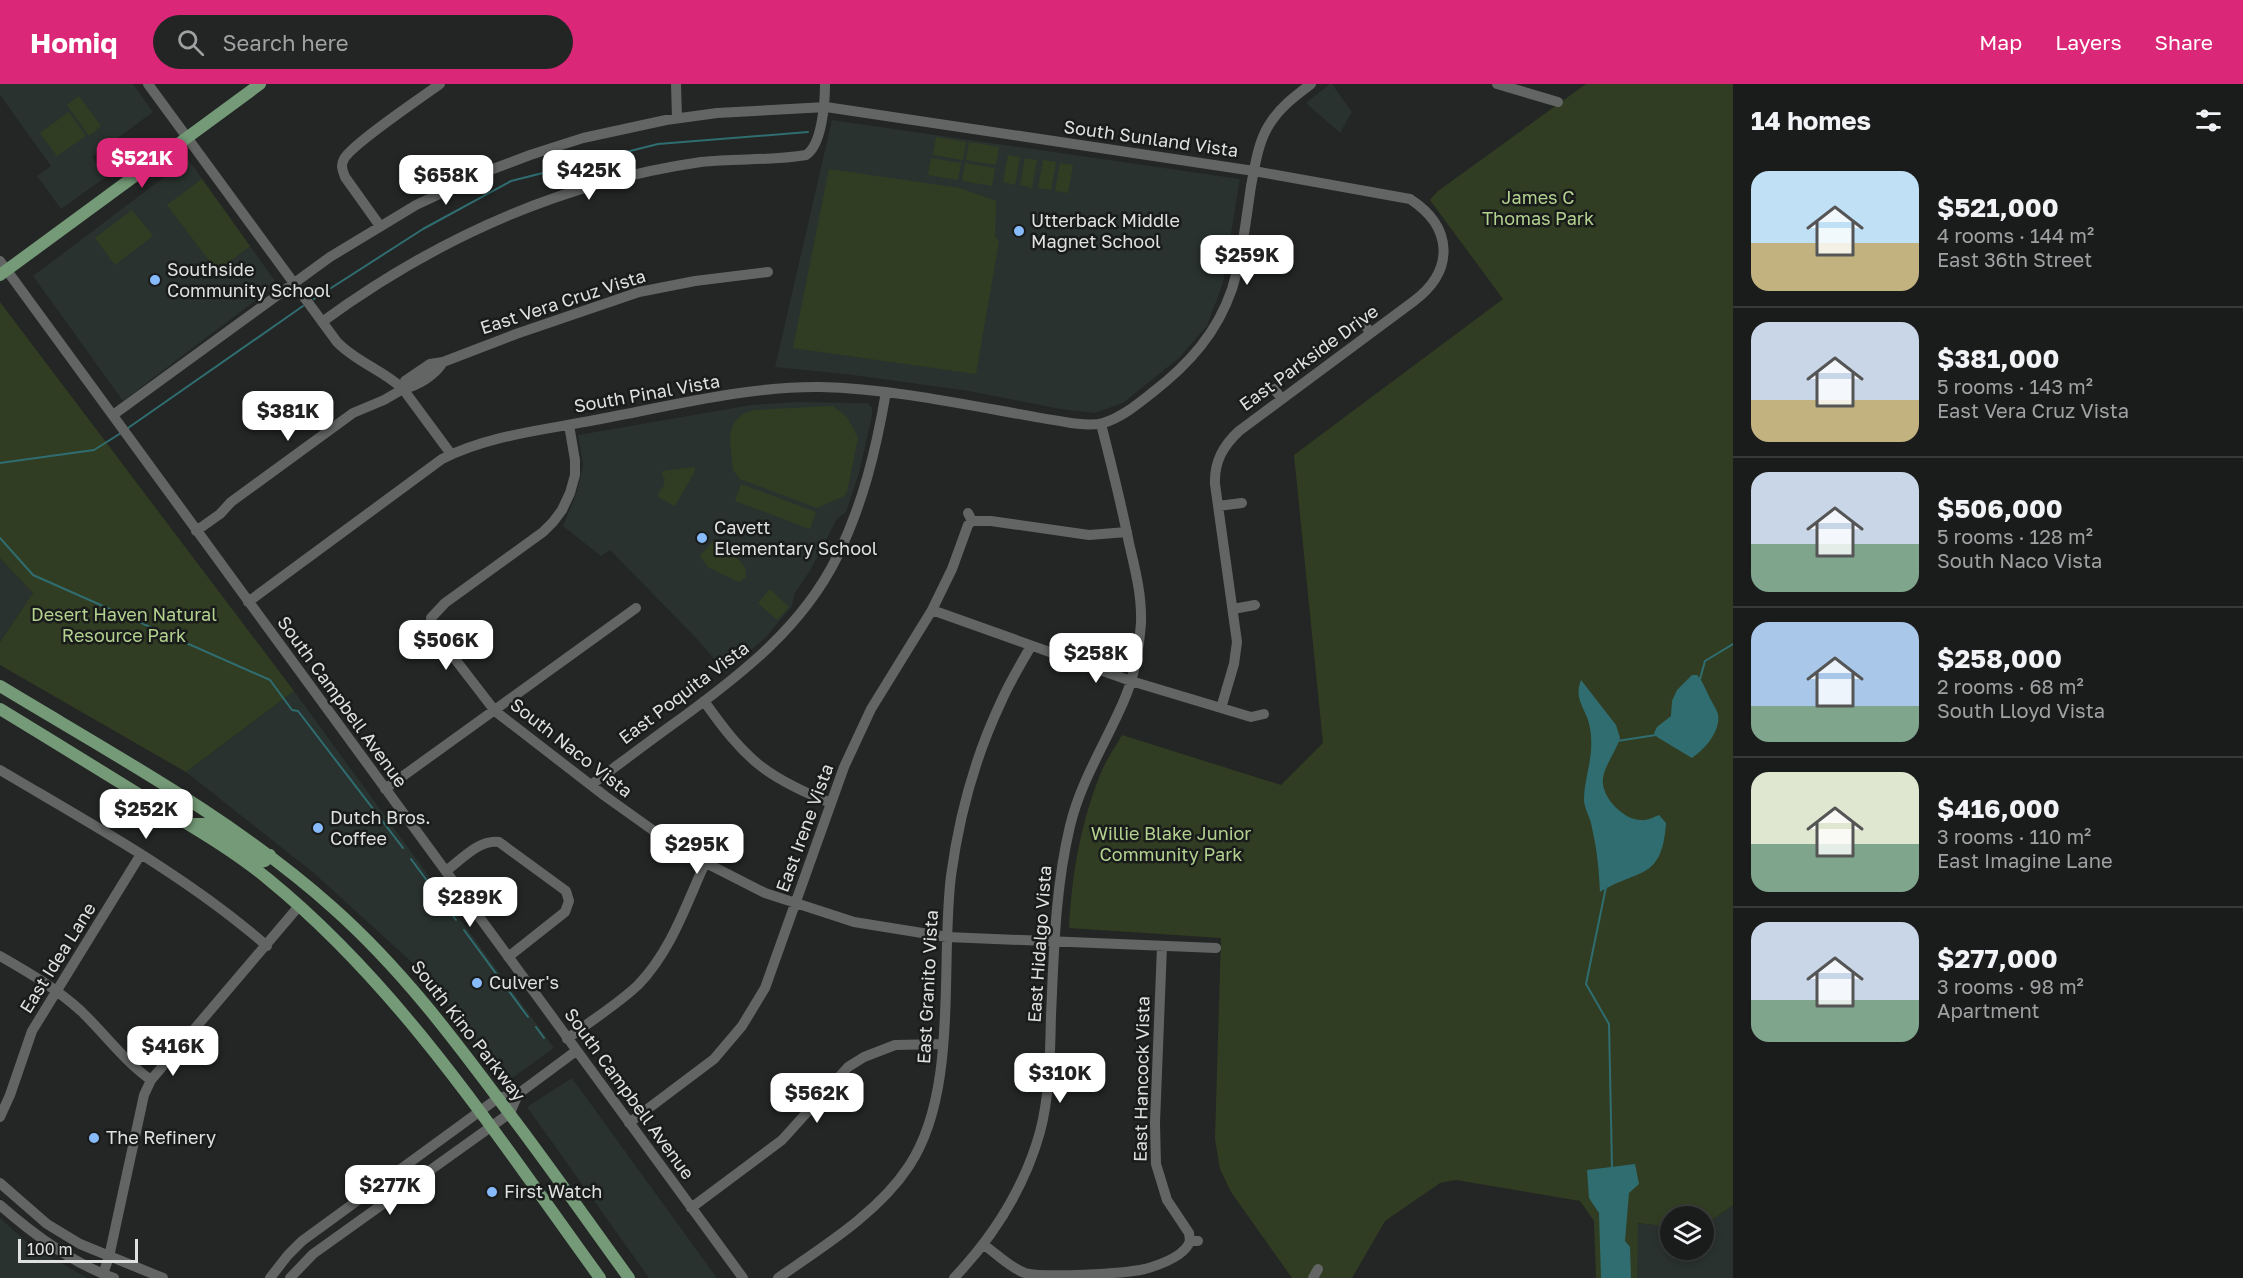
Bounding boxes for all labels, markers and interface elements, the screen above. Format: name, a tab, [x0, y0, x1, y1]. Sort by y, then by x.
search box	[153, 15, 573, 69]
text: Homiq	[30, 26, 117, 59]
icon: search	[174, 26, 207, 59]
text: Search here	[222, 29, 349, 56]
text: Map	[1979, 29, 2022, 55]
text: Layers	[2055, 29, 2122, 55]
text: Share	[2155, 29, 2213, 55]
icon: filters	[2192, 104, 2225, 137]
text: 14 homes	[1751, 105, 1871, 136]
street label: South Sunland Vista	[1063, 115, 1240, 161]
pin: $521K	[100, 138, 184, 189]
text: $521K	[111, 145, 173, 169]
pin: $425K	[547, 150, 631, 201]
pin: $658K	[404, 155, 488, 206]
text: $425K	[557, 157, 621, 181]
text: $658K	[413, 162, 479, 186]
park label: James C Thomas Park	[1482, 186, 1594, 229]
text: $521,000	[1937, 192, 2059, 223]
icon: home	[1799, 195, 1871, 267]
place label: Utterback Middle Magnet School	[1031, 209, 1180, 252]
text: 4 rooms · 144 m²	[1937, 223, 2094, 247]
marker: Utterback Middle Magnet School	[1012, 224, 1026, 238]
pin: $259K	[1205, 235, 1289, 286]
text: $259K	[1215, 242, 1280, 266]
text: East 36th Street	[1937, 247, 2092, 271]
place label: Southside Community School	[167, 258, 331, 301]
street label: East Vera Cruz Vista	[477, 264, 648, 338]
marker: Southside Community School	[148, 273, 162, 287]
street label: East Parkside Drive	[1235, 299, 1382, 415]
text: $381,000	[1937, 343, 2059, 374]
icon: home	[1799, 346, 1871, 418]
street label: South Pinal Vista	[572, 369, 722, 417]
text: 5 rooms · 143 m²	[1937, 374, 2093, 398]
pin: $381K	[246, 391, 330, 442]
text: $381K	[256, 398, 320, 422]
text: East Vera Cruz Vista	[1937, 398, 2129, 422]
text: $506,000	[1937, 493, 2063, 524]
icon: home	[1799, 496, 1871, 568]
place label: Cavett Elementary School	[714, 516, 878, 559]
text: 5 rooms · 128 m²	[1937, 524, 2093, 548]
marker: Cavett Elementary School	[695, 531, 709, 545]
text: South Naco Vista	[1937, 548, 2102, 572]
park label: Desert Haven Natural Resource Park	[31, 603, 217, 646]
street label: South Campbell Avenue	[273, 611, 412, 791]
pin: $506K	[404, 620, 488, 671]
text: $506K	[413, 627, 479, 651]
pin: $258K	[1054, 633, 1138, 684]
street label: East Poquita Vista	[614, 636, 753, 748]
text: $258K	[1063, 640, 1129, 664]
text: $258,000	[1937, 643, 2062, 674]
icon: home	[1799, 646, 1871, 718]
text: 2 rooms · 68 m²	[1937, 674, 2084, 698]
street label: South Naco Vista	[506, 693, 637, 802]
text: South Lloyd Vista	[1937, 698, 2105, 722]
street label: East Irene Vista	[771, 760, 837, 895]
pin: $252K	[104, 789, 188, 840]
text: $416,000	[1937, 793, 2060, 824]
text: $252K	[114, 796, 178, 820]
icon: home	[1799, 796, 1871, 868]
place label: Dutch Bros. Coffee	[330, 806, 431, 849]
marker: Dutch Bros. Coffee	[311, 821, 325, 835]
park label: Willie Blake Junior Community Park	[1091, 822, 1251, 865]
pin: $295K	[655, 824, 739, 875]
text: 3 rooms · 110 m²	[1937, 824, 2091, 848]
text: $295K	[665, 831, 730, 855]
text: East Imagine Lane	[1937, 848, 2113, 872]
street label: East Hidalgo Vista	[1023, 865, 1055, 1023]
pin: $289K	[428, 877, 512, 928]
text: $289K	[437, 884, 503, 908]
street label: East Idea Lane	[14, 898, 100, 1017]
street label: East Granito Vista	[912, 909, 942, 1064]
text: $277,000	[1937, 943, 2058, 974]
icon: home	[1799, 946, 1871, 1018]
street label: South Kino Parkway	[407, 956, 531, 1105]
place label: Culver's	[489, 971, 559, 993]
text: 3 rooms · 98 m²	[1937, 974, 2084, 998]
marker: Culver's	[470, 976, 484, 990]
street label: East Hancock Vista	[1129, 996, 1153, 1162]
text: Apartment	[1937, 998, 2040, 1022]
street label: South Campbell Avenue	[560, 1003, 699, 1183]
pin: $416K	[131, 1026, 215, 1077]
text: $416K	[141, 1033, 205, 1057]
pin: $310K	[1018, 1053, 1102, 1104]
text: $310K	[1028, 1060, 1092, 1084]
pin: $562K	[775, 1073, 859, 1124]
text: $562K	[785, 1080, 850, 1104]
place label: The Refinery	[106, 1126, 216, 1148]
marker: The Refinery	[87, 1131, 101, 1145]
pin: $277K	[348, 1165, 432, 1216]
text: $277K	[359, 1172, 421, 1196]
place label: First Watch	[504, 1180, 602, 1202]
marker: First Watch	[485, 1185, 499, 1199]
map controls	[1660, 1206, 1714, 1260]
button: layers	[1660, 1206, 1714, 1260]
scale bar	[18, 1236, 138, 1264]
text: 100 m	[27, 1239, 73, 1259]

